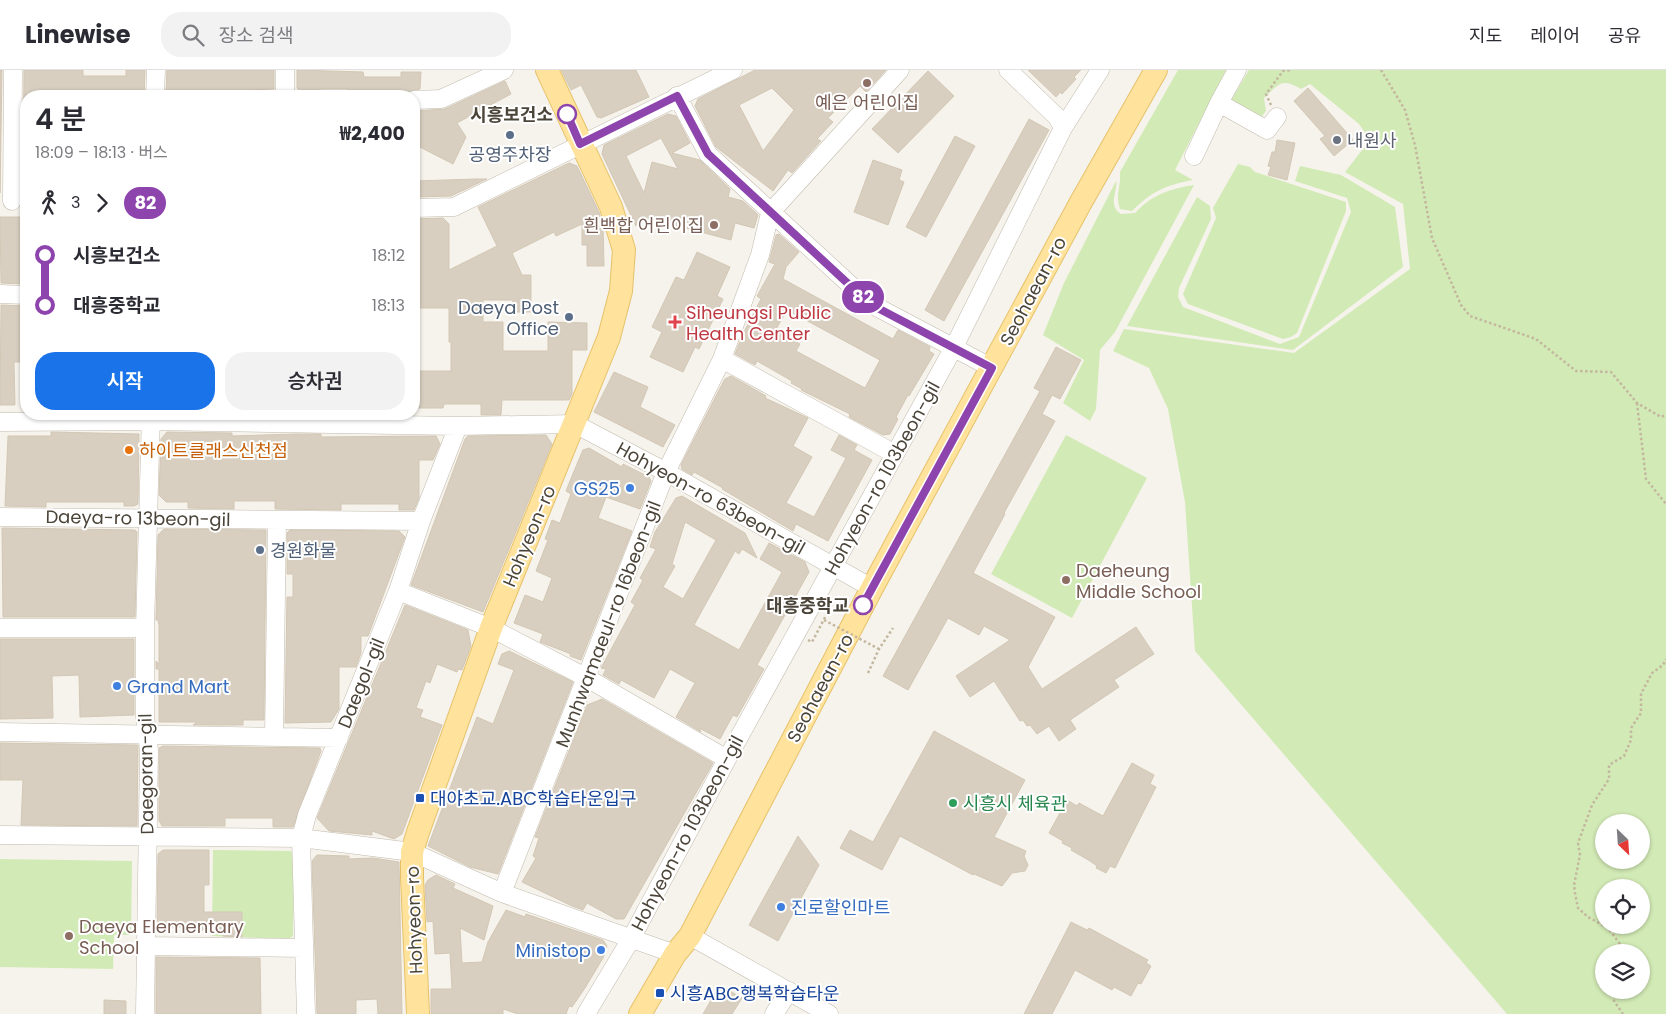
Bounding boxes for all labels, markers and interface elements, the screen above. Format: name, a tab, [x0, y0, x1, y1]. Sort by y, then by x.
search box	[161, 12, 511, 57]
text: Linewise	[25, 18, 131, 51]
icon: search	[179, 21, 207, 49]
text: 장소 검색	[219, 22, 294, 49]
text: 지도	[1469, 23, 1502, 48]
text: 레이어	[1530, 23, 1580, 48]
text: 공유	[1608, 23, 1641, 48]
marker: 예은 어린이집	[861, 77, 873, 89]
place label: 예은 어린이집	[815, 90, 919, 115]
text: 4 분	[35, 100, 86, 139]
place label: 시흥보건소	[470, 102, 553, 127]
marker: 시흥보건소	[557, 104, 577, 124]
text: ₩2,400	[340, 120, 405, 147]
place label: 내원사	[1347, 128, 1397, 153]
marker: 공영주차장	[504, 129, 516, 141]
marker: 내원사	[1331, 134, 1343, 146]
text: 18:09 – 18:13 · 버스	[35, 141, 168, 164]
place label: 공영주차장	[469, 142, 551, 167]
icon: walk	[35, 189, 63, 217]
icon: forward	[88, 189, 116, 217]
text: 82	[134, 190, 156, 215]
text: 3	[71, 191, 80, 214]
place label: 흰백합 어린이집	[583, 213, 704, 238]
marker: 흰백합 어린이집	[708, 219, 720, 231]
street label: Seohaean-ro	[994, 232, 1072, 350]
text: 시흥보건소	[73, 242, 160, 269]
text: 18:12	[372, 244, 405, 267]
line badge: 82	[840, 281, 886, 313]
text: 82	[852, 284, 874, 309]
text: 대흥중학교	[73, 292, 160, 319]
text: 18:13	[372, 294, 405, 317]
place label: Daeya Post Office	[458, 295, 559, 341]
place label: Siheungsi Public Health Center	[686, 300, 831, 346]
marker: Daeya Post Office	[563, 311, 575, 323]
marker: Siheungsi Public Health Center	[668, 315, 682, 329]
button: 시작	[35, 352, 215, 410]
button: 승차권	[225, 352, 405, 410]
street label: Hohyeon-ro 103beon-gil	[818, 377, 946, 579]
street label: Hohyeon-ro 63beon-gil	[612, 436, 810, 560]
place label: 하이트클래스신천점	[139, 438, 288, 463]
marker: 하이트클래스신천점	[123, 444, 135, 456]
place label: GS25	[574, 476, 620, 501]
street label: Hohyeon-ro	[496, 481, 562, 591]
marker: GS25	[624, 482, 636, 494]
street label: Munhwamaeul-ro 16beon-gil	[549, 497, 667, 751]
street label: Daeya-ro 13beon-gil	[45, 504, 231, 532]
place label: 경원화물	[270, 538, 336, 563]
marker: 경원화물	[254, 544, 266, 556]
place label: Daeheung Middle School	[1076, 558, 1201, 604]
marker: Daeheung Middle School	[1060, 574, 1072, 586]
place label: 대흥중학교	[766, 593, 849, 618]
marker: 대흥중학교	[853, 595, 873, 615]
street label: Seohaean-ro	[781, 629, 859, 747]
street label: Daegol-gil	[332, 634, 390, 732]
place label: Grand Mart	[127, 674, 229, 699]
marker: Grand Mart	[111, 680, 123, 692]
street label: Daegoran-gil	[132, 713, 160, 835]
street label: Hohyeon-ro 103beon-gil	[625, 731, 749, 935]
place label: 대야초교.ABC학습타운입구	[430, 786, 636, 811]
place label: 시흥시 체육관	[963, 791, 1068, 816]
marker: 대야초교.ABC학습타운입구	[414, 792, 426, 804]
marker: 시흥시 체육관	[947, 797, 959, 809]
north arrow	[1595, 814, 1650, 869]
map controls	[1595, 814, 1650, 999]
street label: Hohyeon-ro	[400, 866, 428, 974]
button: locate	[1595, 879, 1650, 934]
place label: 진로할인마트	[791, 895, 890, 920]
marker: 진로할인마트	[775, 901, 787, 913]
place label: Daeya Elementary School	[79, 914, 244, 960]
marker: Daeya Elementary School	[63, 930, 75, 942]
place label: Ministop	[515, 938, 591, 963]
marker: Ministop	[595, 944, 607, 956]
button: layers	[1595, 944, 1650, 999]
place label: 시흥ABC행복학습타운	[670, 981, 840, 1006]
marker: 시흥ABC행복학습타운	[654, 987, 666, 999]

